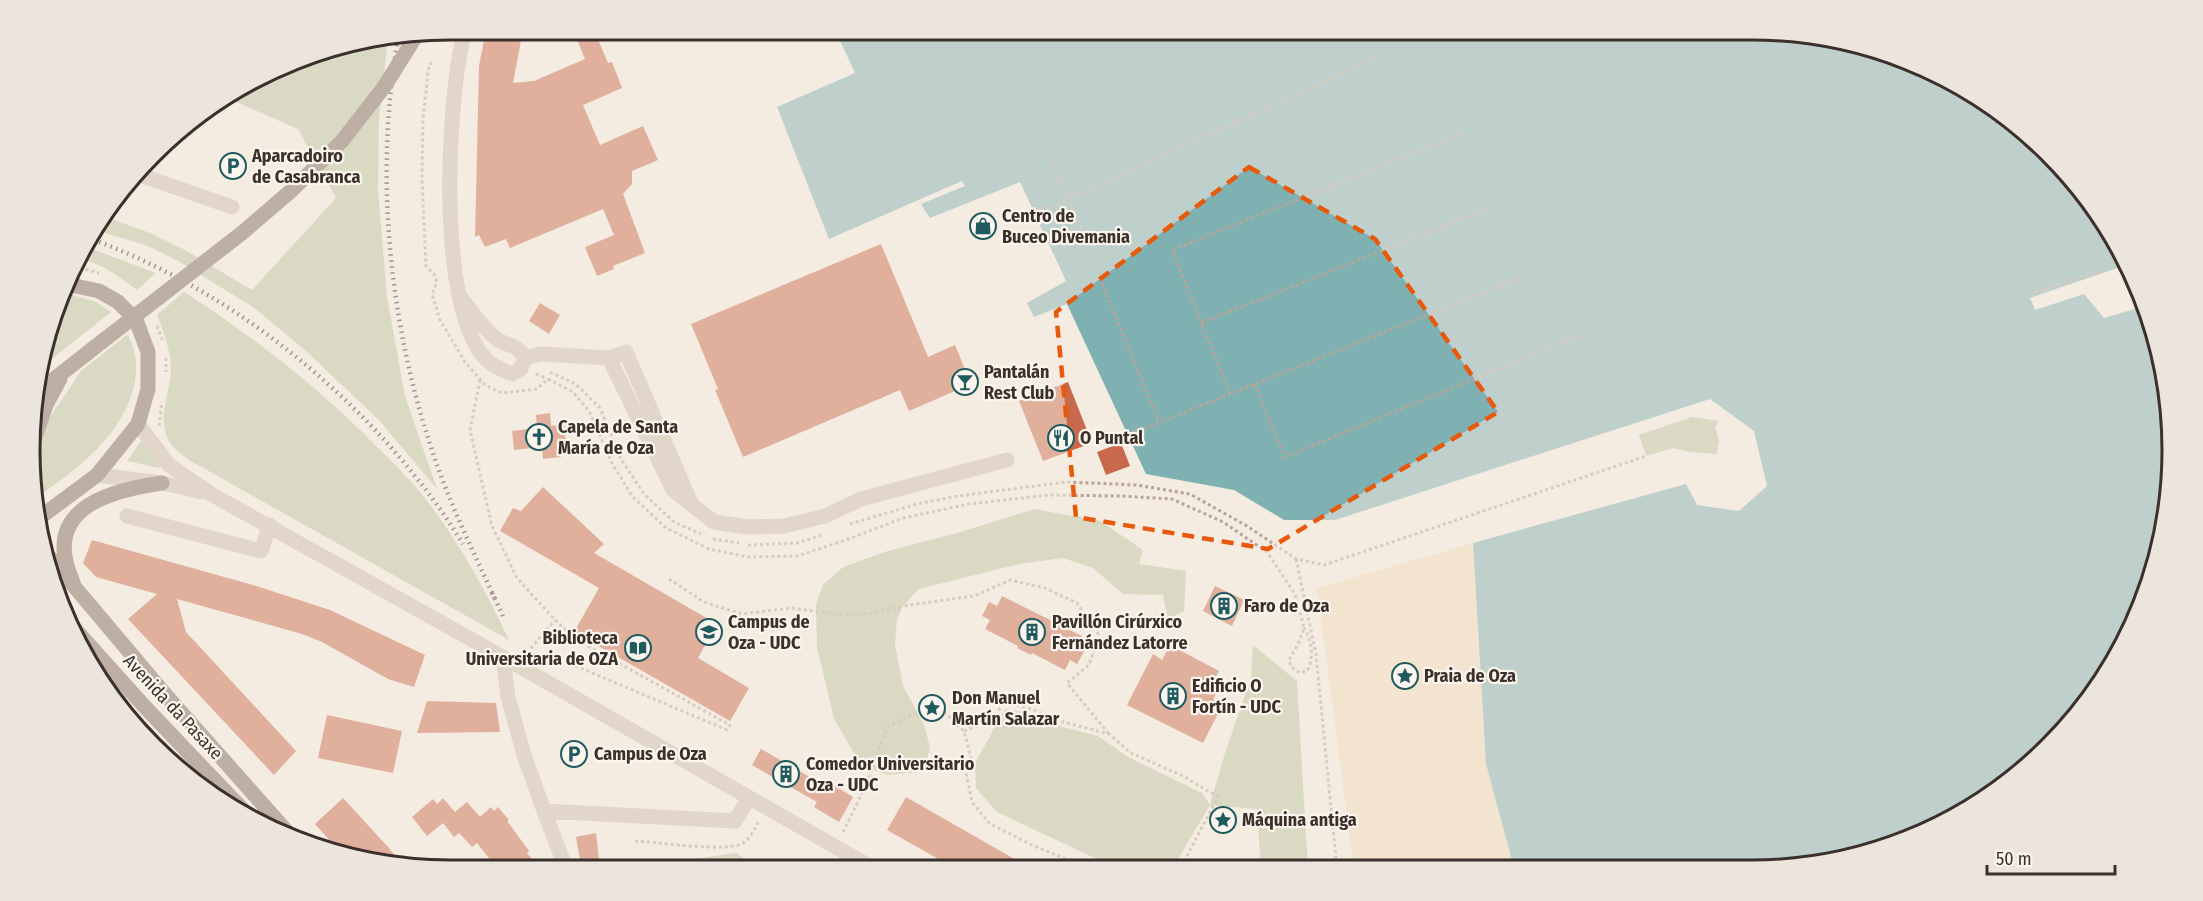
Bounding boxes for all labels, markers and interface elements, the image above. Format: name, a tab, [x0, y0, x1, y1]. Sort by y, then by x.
place label: Aparcadoiro de Casabranca	[251, 145, 360, 188]
parking icon: Aparcadoiro de Casabranca	[218, 151, 248, 181]
place label: Centro de Buceo Divemania	[1002, 205, 1130, 248]
shop icon: Centro de Buceo Divemania	[968, 211, 998, 241]
place label: Pantalán Rest Club	[984, 361, 1054, 404]
bar icon: Pantalán Rest Club	[950, 367, 980, 397]
place label: Capela de Santa María de Oza	[558, 416, 678, 459]
church icon: Capela de Santa María de Oza	[524, 422, 554, 452]
restaurant icon: O Puntal	[1046, 423, 1076, 453]
place label: O Puntal	[1080, 427, 1143, 449]
building icon: Faro de Oza	[1209, 591, 1239, 621]
place label: Faro de Oza	[1244, 595, 1329, 617]
place label: Campus de Oza - UDC	[728, 611, 810, 654]
place label: Pavillón Cirúrxico Fernández Latorre	[1052, 611, 1188, 654]
school or university icon: Campus de Oza - UDC	[694, 617, 724, 647]
building icon: Pavillón Cirúrxico Fernández Latorre	[1017, 617, 1047, 647]
place label: Biblioteca Universitaria de OZA	[466, 627, 618, 670]
library icon: Biblioteca Universitaria de OZA	[623, 633, 653, 663]
street label: Avenida da Pasaxe	[119, 650, 227, 764]
place icon: Praia de Oza	[1390, 661, 1420, 691]
place label: Praia de Oza	[1424, 665, 1516, 687]
place label: Edificio O Fortín - UDC	[1192, 675, 1281, 718]
building icon: Edificio O Fortín - UDC	[1158, 681, 1188, 711]
place label: Don Manuel Martín Salazar	[952, 687, 1060, 730]
place icon: Don Manuel Martín Salazar	[917, 693, 947, 723]
parking icon: Campus de Oza	[559, 739, 589, 769]
place label: Campus de Oza	[594, 743, 707, 765]
place label: Comedor Universitario Oza - UDC	[806, 753, 975, 796]
building icon: Comedor Universitario Oza - UDC	[771, 759, 801, 789]
place icon: Máquina antiga	[1208, 805, 1238, 835]
place label: Máquina antiga	[1242, 809, 1357, 831]
scale bar	[1987, 838, 2114, 876]
text: 50 m	[1996, 848, 2032, 870]

